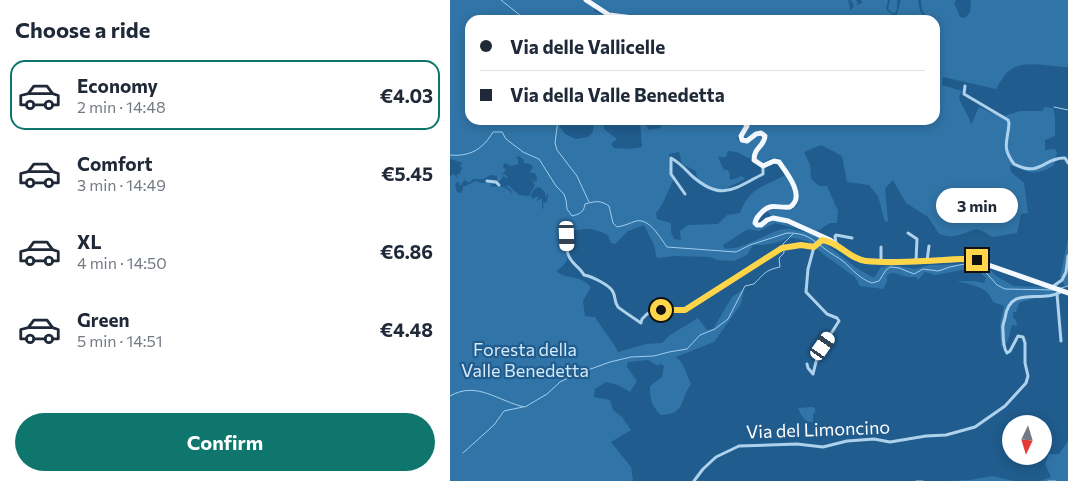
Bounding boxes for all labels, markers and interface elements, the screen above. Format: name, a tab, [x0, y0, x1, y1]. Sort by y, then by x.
text: Choose a ride	[15, 16, 150, 43]
text: Via delle Vallicelle	[510, 35, 665, 58]
icon: car	[17, 73, 62, 118]
text: Economy	[77, 74, 158, 97]
text: Via della Valle Benedetta	[510, 83, 725, 106]
text: €4.03	[380, 84, 433, 107]
text: 2 min · 14:48	[77, 97, 166, 116]
icon: car	[17, 151, 62, 196]
text: Comfort	[77, 152, 153, 175]
text: €5.45	[381, 162, 433, 185]
text: 3 min · 14:49	[77, 175, 166, 194]
callout: 3 min	[936, 188, 1018, 222]
text: 3 min	[957, 196, 997, 215]
car	[558, 221, 575, 251]
icon: car	[17, 229, 62, 274]
text: XL	[77, 230, 102, 253]
text: €6.86	[380, 240, 433, 263]
route end	[966, 249, 988, 271]
text: 4 min · 14:50	[77, 253, 167, 272]
route start	[650, 299, 672, 321]
icon: car	[17, 307, 62, 352]
text: Green	[77, 308, 129, 331]
text: €4.48	[380, 318, 433, 341]
car	[808, 329, 837, 363]
text: 5 min · 14:51	[77, 331, 163, 350]
park label: Foresta della Valle Benedetta	[461, 338, 589, 381]
button: Confirm	[15, 413, 435, 471]
street label: Via del Limoncino	[746, 415, 890, 443]
north arrow	[1002, 415, 1052, 465]
map controls	[1002, 415, 1052, 465]

